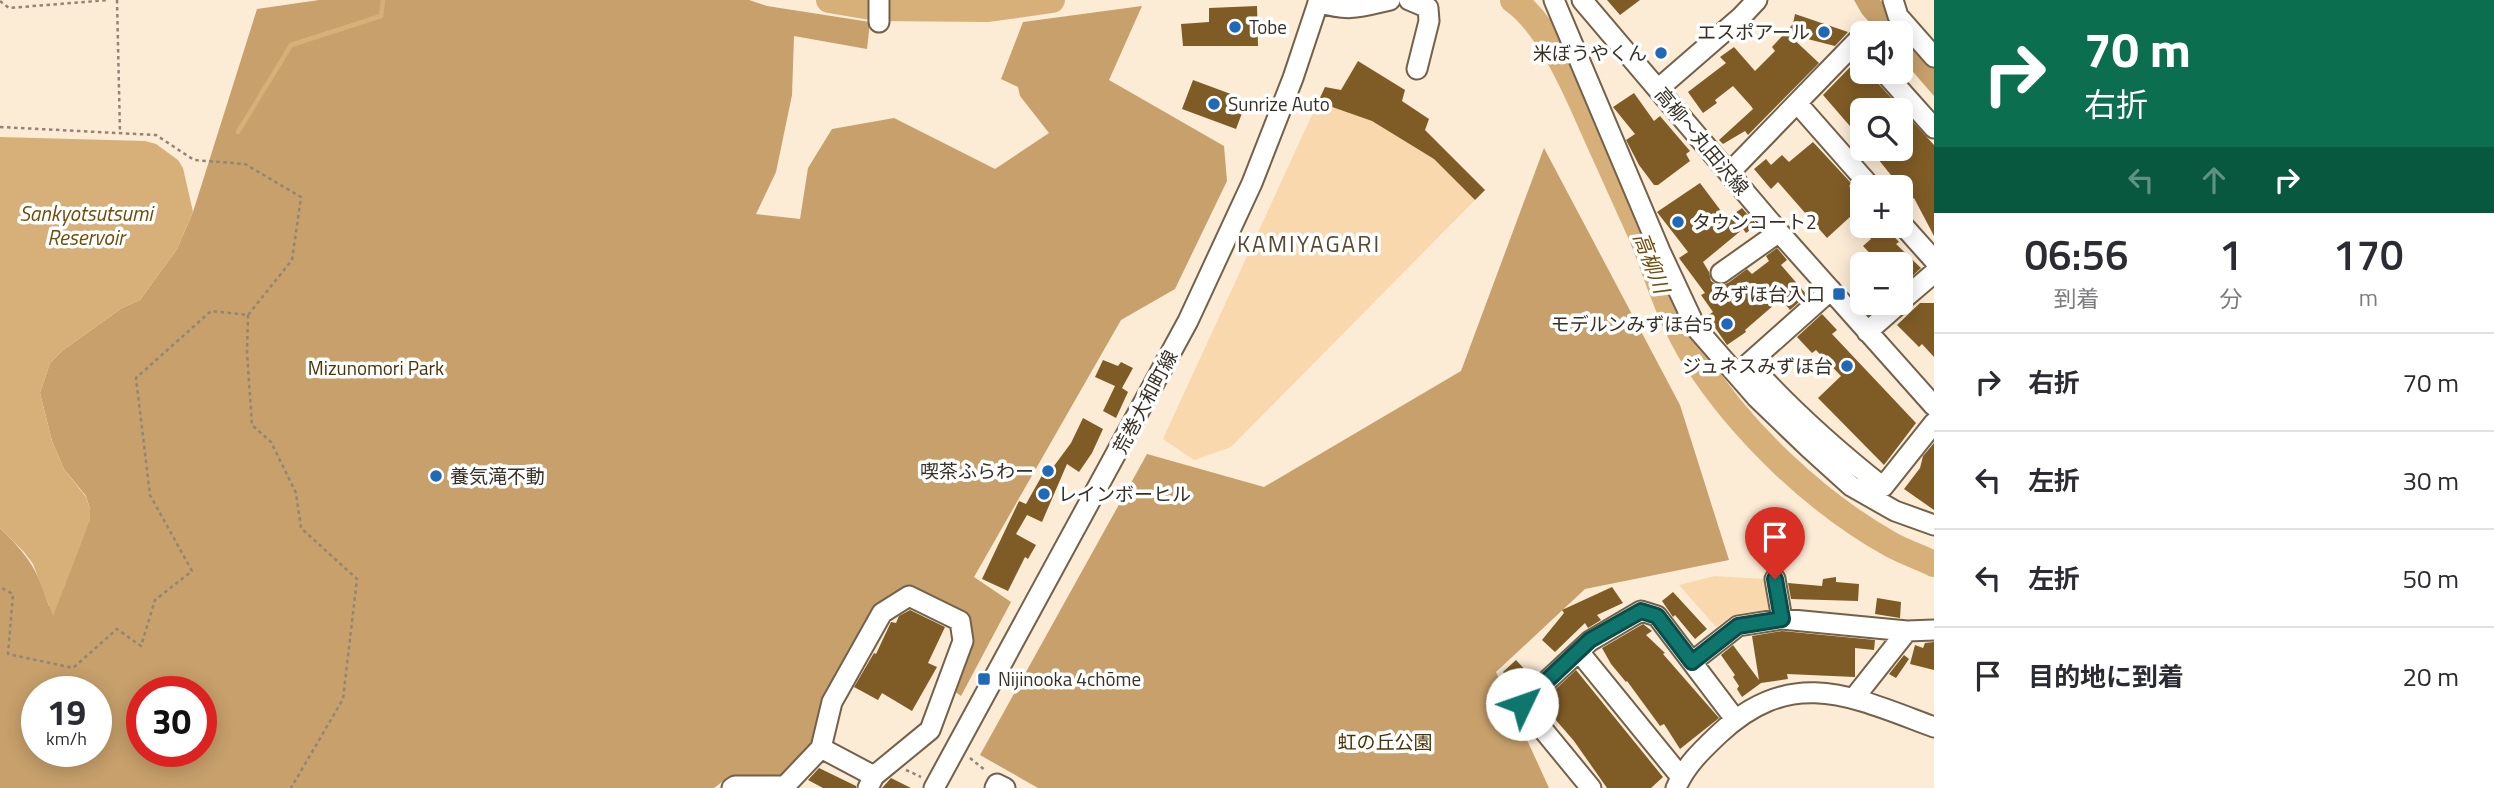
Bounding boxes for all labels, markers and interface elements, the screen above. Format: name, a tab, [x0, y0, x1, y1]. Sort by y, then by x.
text: 70 m	[2084, 11, 2191, 86]
place label: Tobe	[1249, 12, 1287, 41]
place label: エスポアール	[1697, 17, 1810, 46]
marker: Tobe	[1227, 19, 1243, 35]
map controls	[1850, 21, 1913, 315]
button: sound	[1850, 21, 1913, 84]
marker: エスポアール	[1816, 24, 1832, 40]
icon: right	[1969, 28, 2060, 119]
place label: 米ぼうやくん	[1533, 38, 1647, 67]
marker: 米ぼうやくん	[1653, 45, 1669, 61]
street label: 高柳～丸田沢線	[1649, 80, 1756, 201]
text: 右折	[2084, 80, 2148, 128]
place label: Sunrize Auto	[1228, 89, 1330, 118]
marker: Sunrize Auto	[1206, 96, 1222, 112]
button: search	[1850, 98, 1913, 161]
icon: left	[2122, 161, 2160, 199]
icon: ahead	[2195, 161, 2233, 199]
icon: right	[2268, 161, 2306, 199]
button: +	[1850, 175, 1913, 238]
water label: Sankyotsutsumi Reservoir	[19, 197, 155, 253]
place label: タウンコート2	[1692, 207, 1817, 236]
marker: タウンコート2	[1670, 214, 1686, 230]
text: 06:56	[2024, 222, 2129, 286]
text: 1	[2219, 222, 2243, 286]
text: 170	[2333, 222, 2404, 286]
district label: KAMIYAGARI	[1237, 226, 1381, 261]
water label: 高柳川	[1626, 227, 1679, 300]
button: −	[1850, 252, 1913, 315]
place label: みずほ台入口	[1711, 279, 1825, 308]
text: m	[2359, 280, 2378, 315]
text: 到着	[2054, 281, 2100, 316]
text: 分	[2219, 281, 2242, 316]
marker: みずほ台入口	[1831, 286, 1847, 302]
place label: モデルンみずほ台5	[1551, 309, 1713, 338]
marker: モデルンみずほ台5	[1719, 316, 1735, 332]
street label: 荒巻大和町線	[1105, 345, 1184, 459]
place label: ジュネスみずほ台	[1682, 351, 1833, 380]
park label: Mizunomori Park	[308, 353, 444, 382]
marker: ジュネスみずほ台	[1839, 358, 1855, 374]
icon: right	[1969, 363, 2007, 401]
text: 右折	[2028, 363, 2080, 402]
text: 70 m	[2402, 363, 2459, 402]
place label: 喫茶ふらわー	[920, 456, 1034, 485]
place label: 養気滝不動	[450, 461, 545, 490]
icon: left	[1969, 461, 2007, 499]
text: 左折	[2028, 461, 2080, 500]
text: 30 m	[2402, 461, 2459, 500]
marker: 喫茶ふらわー	[1040, 463, 1056, 479]
marker: 養気滝不動	[428, 468, 444, 484]
place label: レインボーヒル	[1058, 479, 1191, 508]
marker: レインボーヒル	[1036, 486, 1052, 502]
pin	[1745, 507, 1805, 579]
icon: arrive	[1756, 518, 1794, 556]
icon: left	[1969, 559, 2007, 597]
text: 左折	[2028, 559, 2080, 598]
text: 50 m	[2402, 559, 2459, 598]
icon: arrive	[1969, 657, 2007, 695]
text: 目的地に到着	[2028, 657, 2184, 696]
text: 20 m	[2402, 657, 2459, 696]
place label: Nijinooka 4chōme	[998, 664, 1141, 693]
position arrow	[1485, 667, 1559, 741]
marker: Nijinooka 4chōme	[976, 671, 992, 687]
speed limit sign: 30	[126, 676, 217, 767]
text: 19	[47, 685, 86, 739]
text: km/h	[46, 725, 87, 752]
park label: 虹の丘公園	[1337, 727, 1433, 756]

